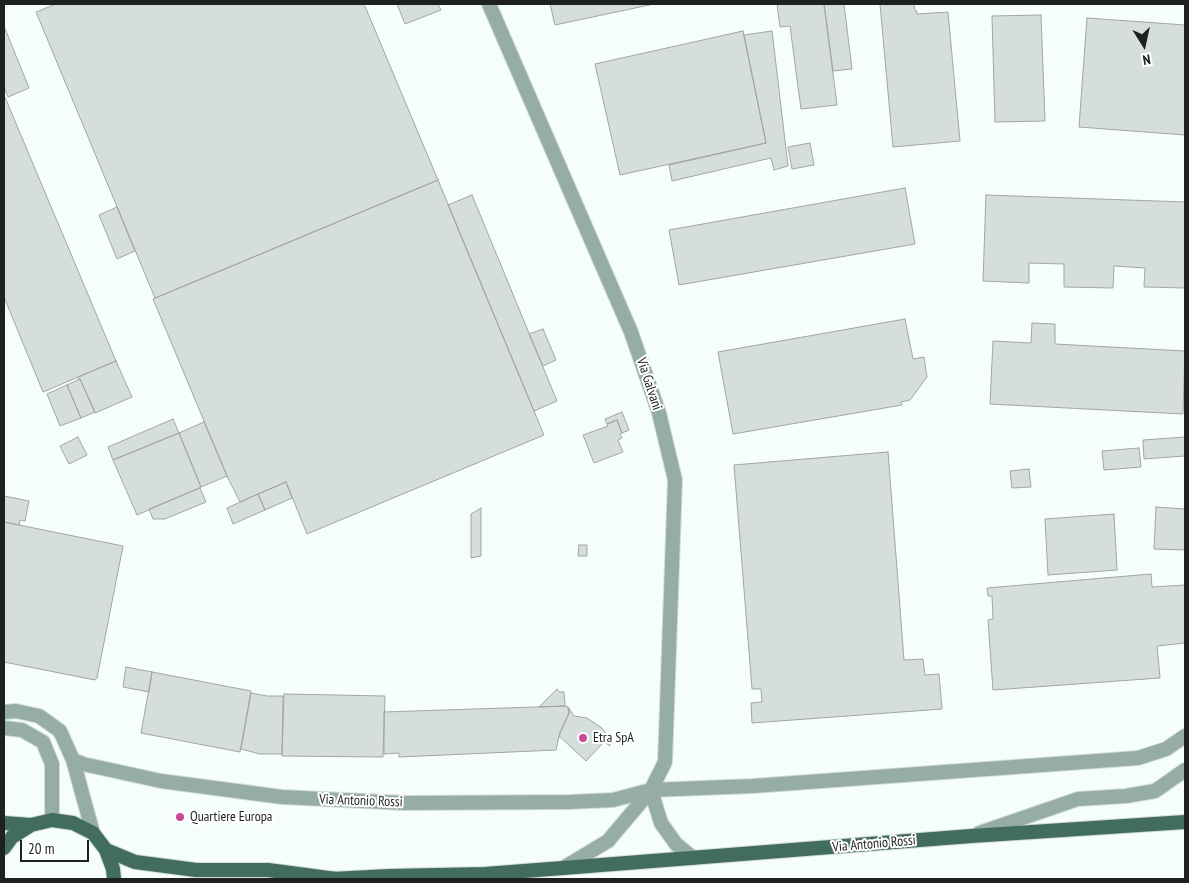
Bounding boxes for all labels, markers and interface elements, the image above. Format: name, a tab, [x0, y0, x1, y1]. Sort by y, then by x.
north arrow	[1119, 20, 1169, 70]
text: N	[1141, 50, 1152, 69]
street label: Via Galvani	[633, 356, 665, 412]
place label: Etra SpA	[593, 730, 634, 746]
marker: Etra SpA	[577, 732, 589, 744]
street label: Via Antonio Rossi	[319, 791, 403, 811]
place label: Quartiere Europa	[190, 809, 272, 825]
marker: Quartiere Europa	[174, 811, 186, 823]
scale bar	[22, 830, 91, 862]
street label: Via Antonio Rossi	[832, 832, 916, 856]
text: 20 m	[28, 839, 54, 858]

